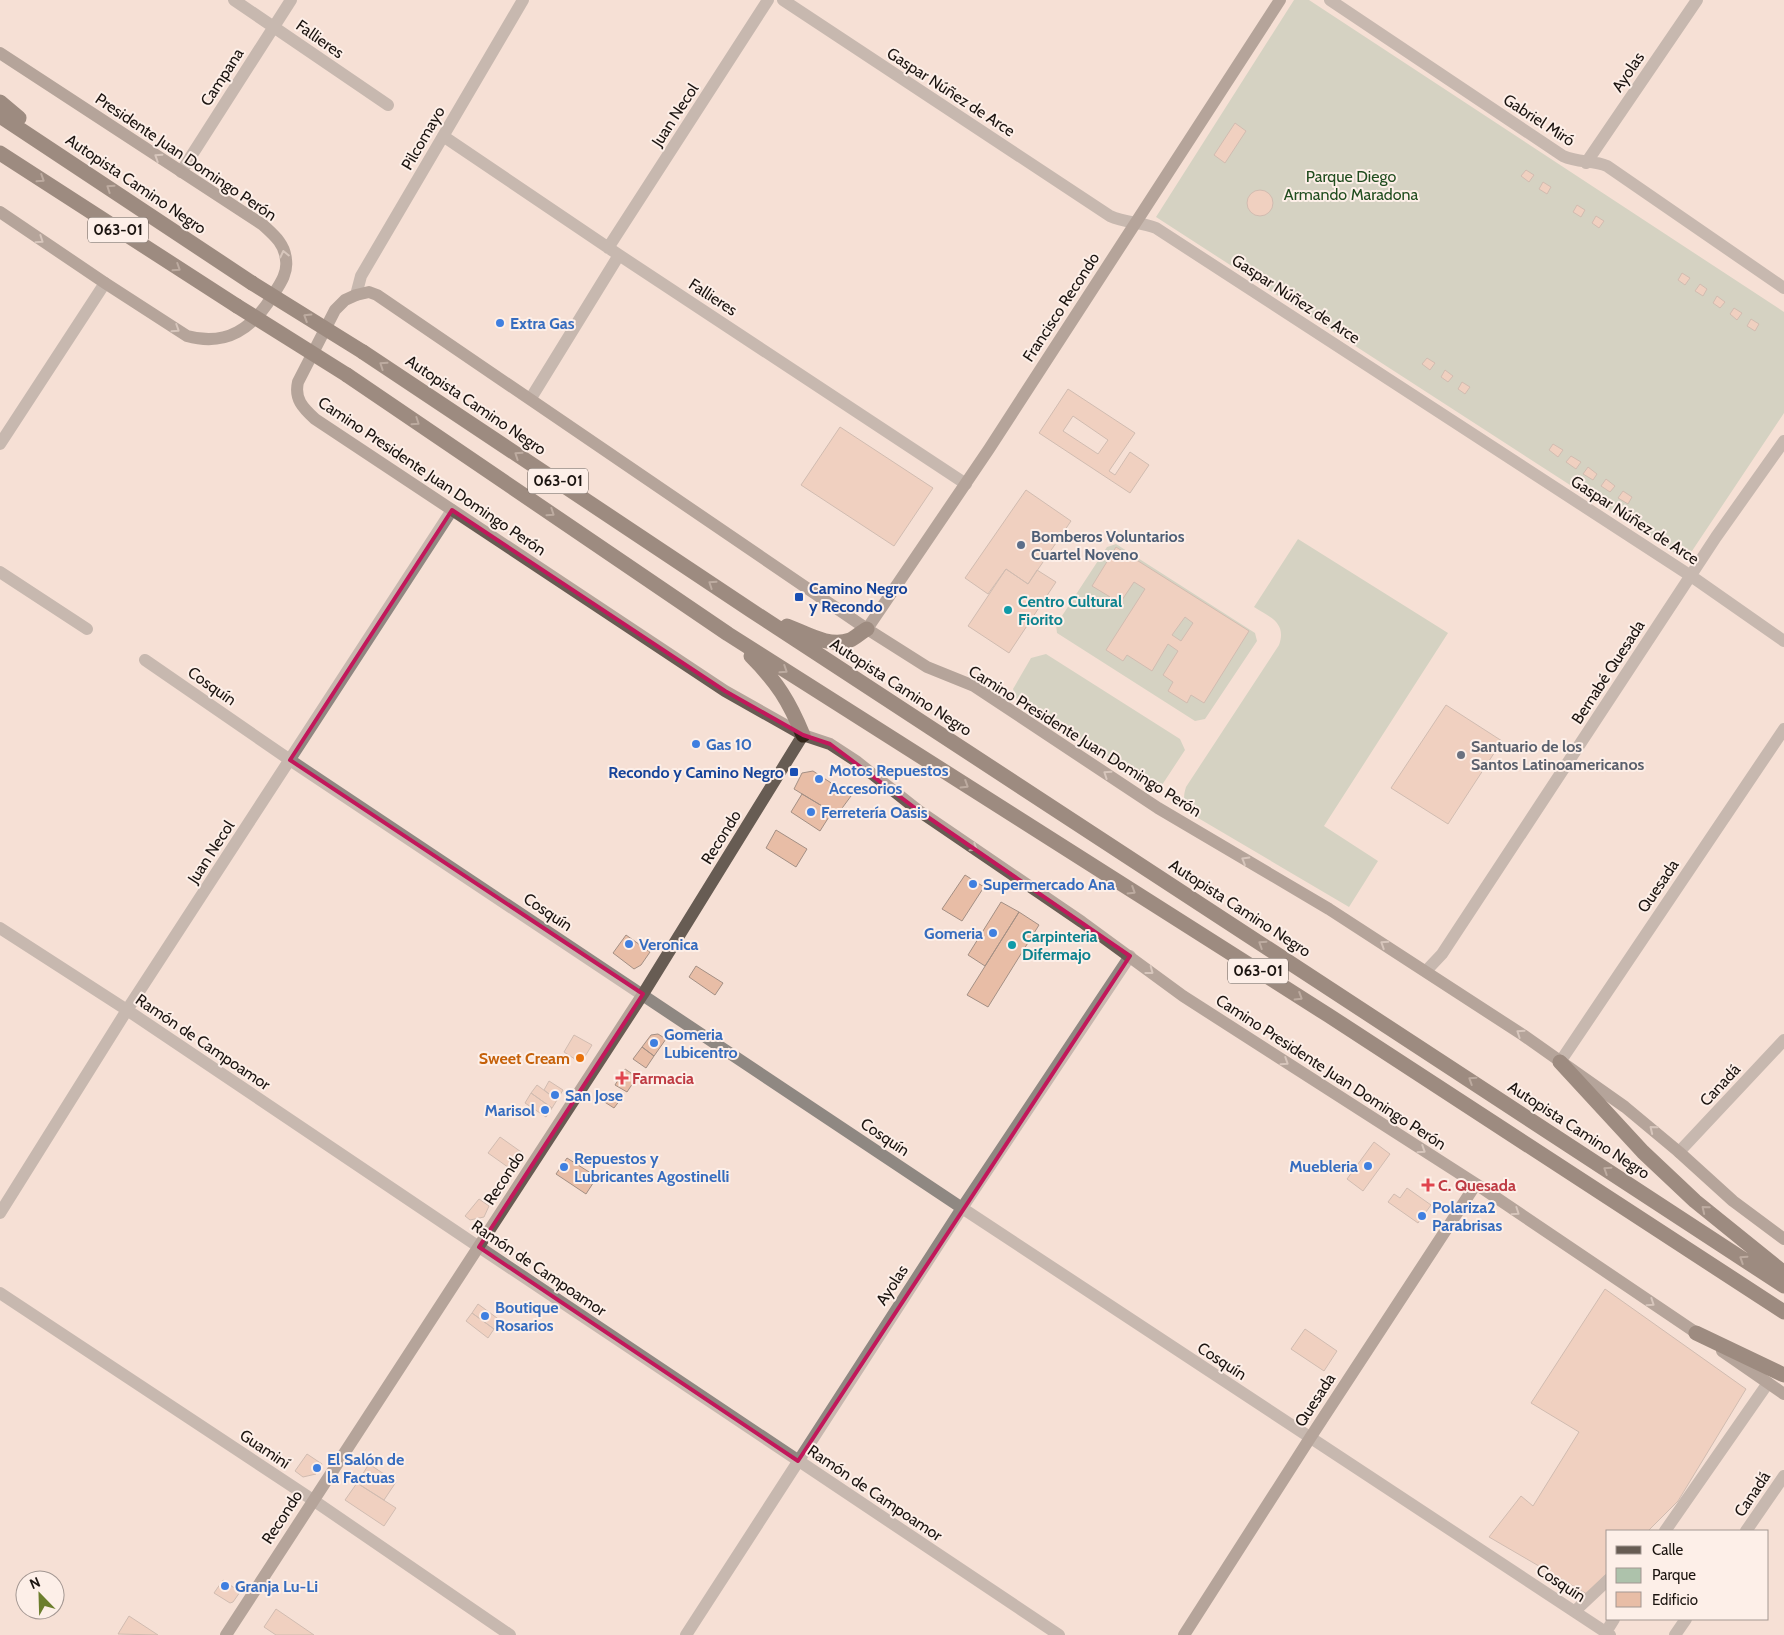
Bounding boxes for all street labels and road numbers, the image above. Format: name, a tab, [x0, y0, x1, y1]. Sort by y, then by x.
street label: Fallieres	[292, 16, 348, 62]
street label: Campana	[196, 44, 248, 109]
street label: Gaspar Núñez de Arce	[883, 44, 1019, 140]
street label: Ayolas	[1608, 48, 1648, 96]
street label: Juan Necol	[647, 80, 703, 151]
street label: Presidente Juan Domingo Perón	[92, 89, 280, 225]
street label: Gabriel Miró	[1500, 90, 1578, 150]
street label: Pilcomayo	[397, 103, 449, 173]
street label: Autopista Camino Negro	[62, 130, 210, 238]
road number: 063-01	[88, 218, 148, 242]
street label: Francisco Recondo	[1019, 249, 1103, 365]
street label: Gaspar Núñez de Arce	[1228, 251, 1364, 347]
street label: Fallieres	[685, 274, 741, 320]
street label: Autopista Camino Negro	[402, 351, 550, 459]
street label: Camino Presidente Juan Domingo Perón	[314, 392, 550, 560]
road number: 063-01	[528, 468, 588, 494]
street label: Gaspar Núñez de Arce	[1567, 472, 1703, 568]
street label: Bernabé Quesada	[1567, 616, 1649, 727]
street label: Autopista Camino Negro	[827, 634, 975, 740]
street label: Camino Presidente Juan Domingo Perón	[965, 661, 1205, 821]
street label: Cosquín	[184, 663, 240, 709]
street label: Recondo	[697, 806, 745, 868]
street label: Juan Necol	[183, 817, 239, 888]
street label: Autopista Camino Negro	[1166, 855, 1314, 961]
street label: Quesada	[1633, 856, 1683, 916]
street label: Cosquín	[520, 889, 576, 935]
road number: 063-01	[1228, 958, 1288, 984]
street label: Ramón de Campoamor	[132, 990, 275, 1095]
street label: Camino Presidente Juan Domingo Perón	[1212, 990, 1450, 1154]
street label: Canadá	[1696, 1060, 1744, 1110]
street label: Autopista Camino Negro	[1505, 1077, 1653, 1183]
street label: Cosquín	[857, 1114, 913, 1160]
street label: Recondo	[480, 1147, 528, 1208]
street label: Ramón de Campoamor	[468, 1216, 611, 1321]
street label: Ayolas	[872, 1261, 912, 1309]
street label: Cosquín	[1194, 1338, 1250, 1384]
street label: Quesada	[1291, 1370, 1339, 1430]
street label: Guaminí	[236, 1425, 294, 1473]
street label: Ramón de Campoamor	[804, 1441, 947, 1546]
street label: Canadá	[1730, 1467, 1774, 1520]
street label: Recondo	[258, 1486, 306, 1547]
street label: Cosquín	[1533, 1560, 1589, 1606]

